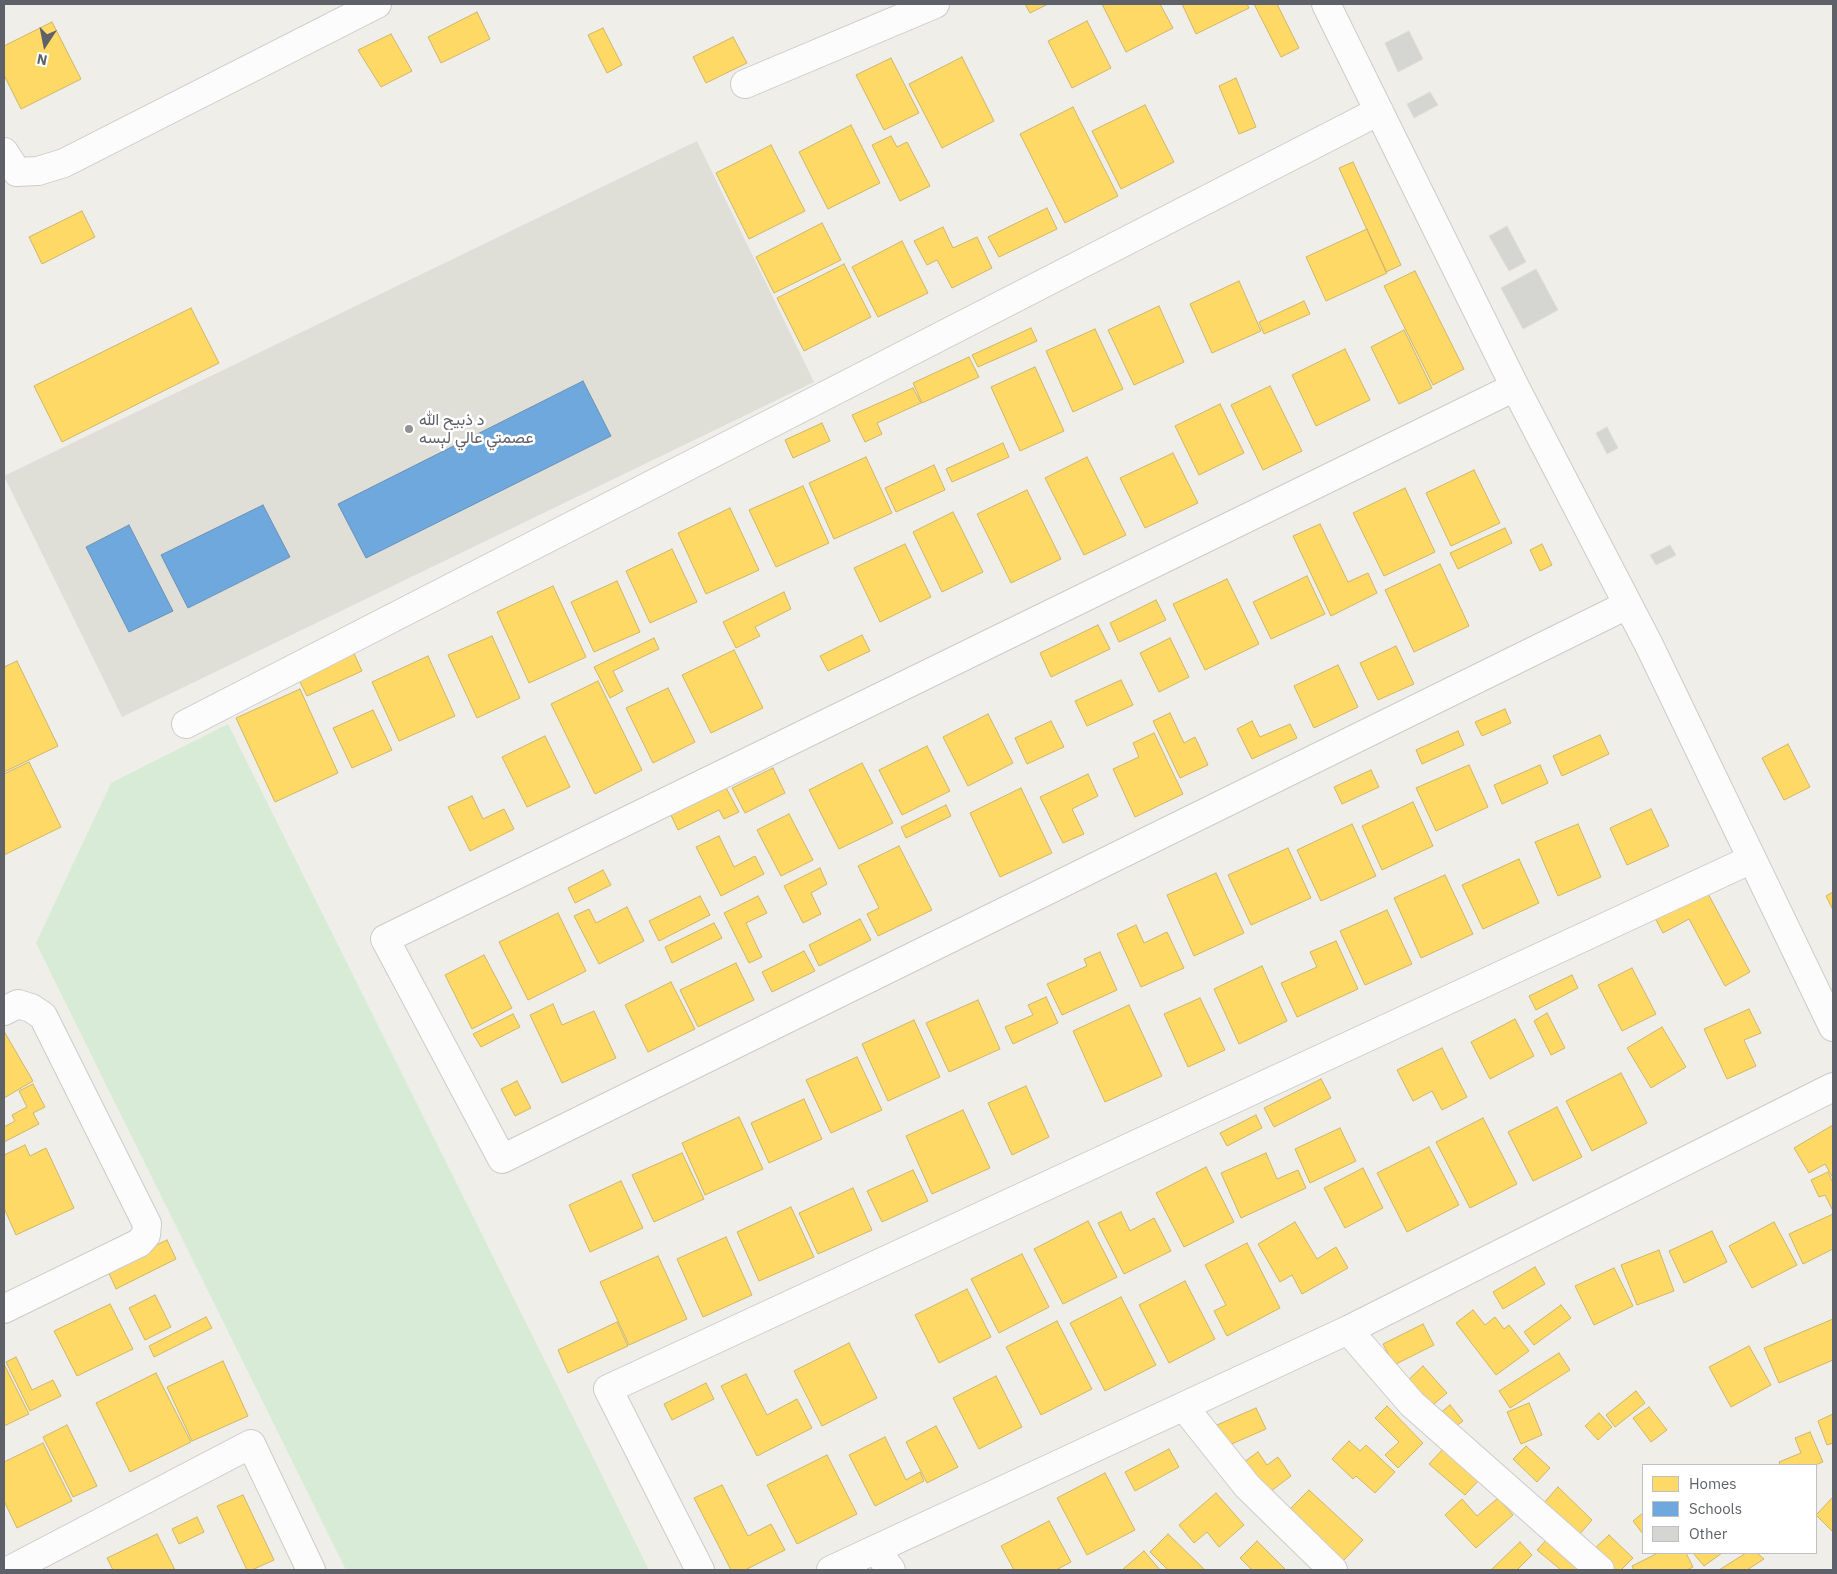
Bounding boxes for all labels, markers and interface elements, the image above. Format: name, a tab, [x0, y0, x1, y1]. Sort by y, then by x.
north arrow	[20, 20, 70, 70]
text: N	[35, 50, 49, 70]
place label: د ذبیح الله عصمتي عالي لېسه	[419, 410, 534, 448]
marker: د ذبیح الله عصمتي عالي لېسه	[403, 423, 415, 435]
legend	[1642, 1464, 1817, 1554]
text: Homes	[1689, 1474, 1737, 1493]
text: Schools	[1689, 1499, 1742, 1518]
text: Other	[1689, 1524, 1727, 1543]

